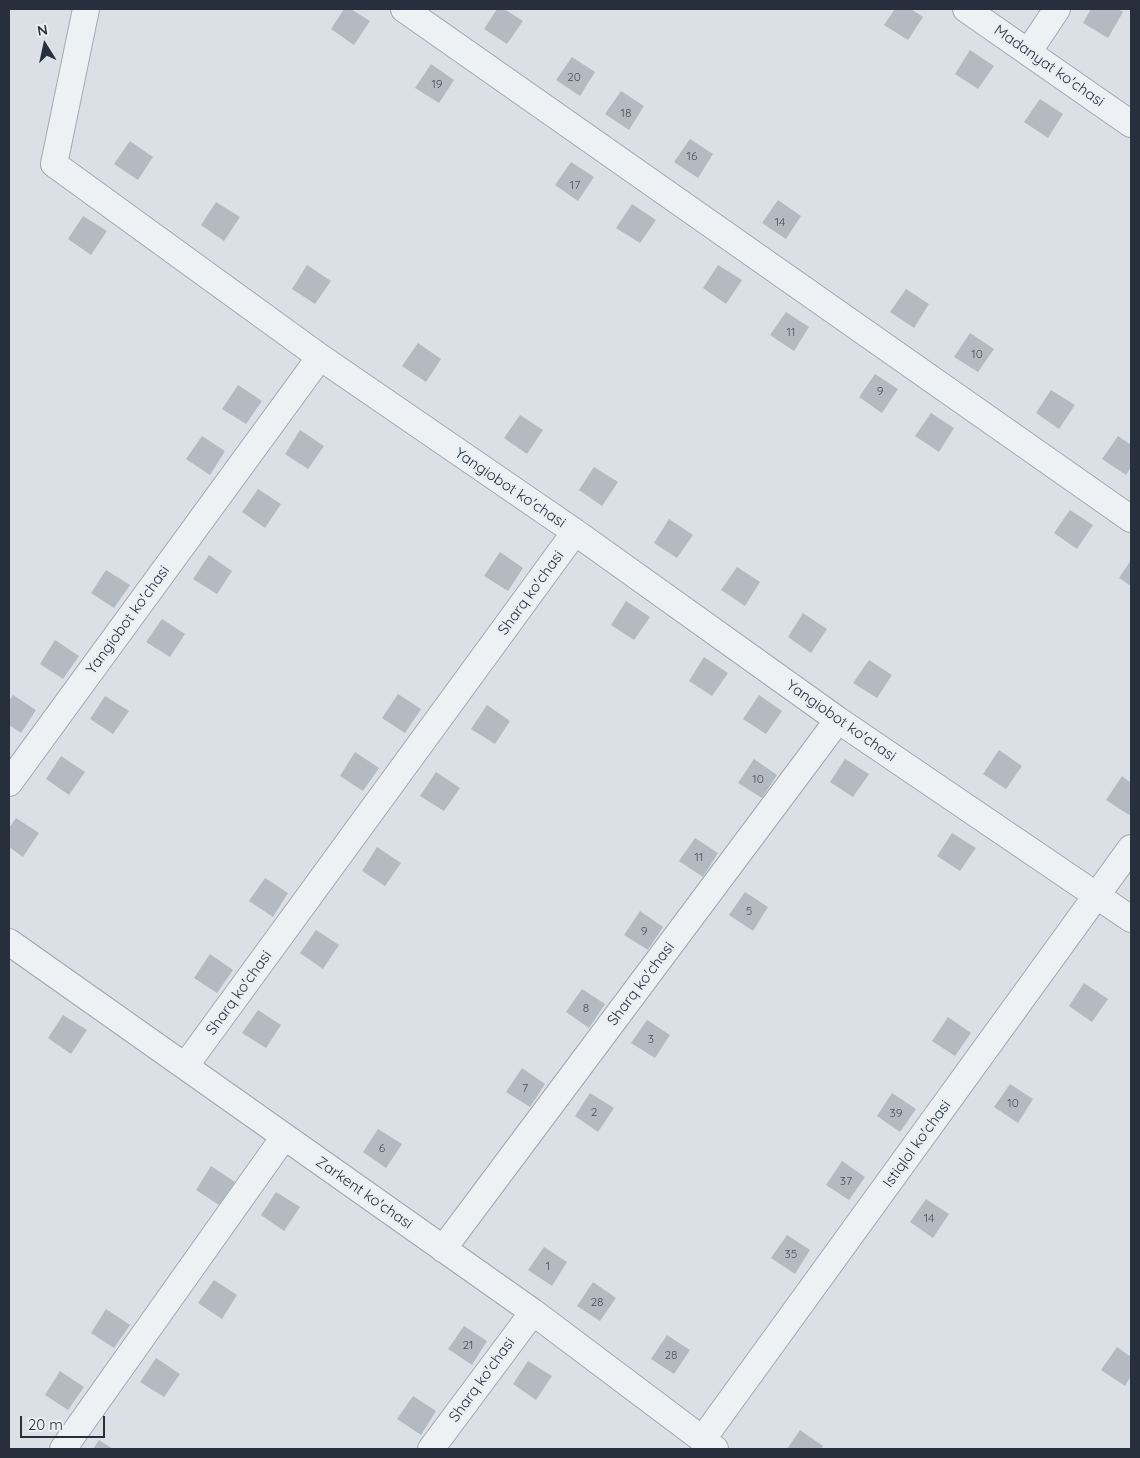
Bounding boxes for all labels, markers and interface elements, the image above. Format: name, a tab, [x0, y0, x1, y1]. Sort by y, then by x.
north arrow	[20, 20, 70, 70]
text: N	[36, 20, 49, 40]
street label: Madanyat ko'chasi	[990, 21, 1108, 111]
house number: 20	[567, 70, 581, 84]
house number: 19	[431, 77, 443, 91]
house number: 18	[621, 106, 631, 120]
house number: 16	[687, 149, 697, 163]
house number: 17	[570, 178, 580, 192]
house number: 14	[775, 215, 785, 229]
house number: 11	[787, 325, 795, 339]
house number: 10	[971, 347, 983, 361]
house number: 9	[877, 384, 883, 398]
street label: Yangiobot ko'chasi	[451, 444, 569, 532]
street label: Sharq ko'chasi	[494, 547, 568, 639]
street label: Yangiobot ko'chasi	[83, 562, 173, 678]
street label: Yangiobot ko'chasi	[783, 676, 899, 766]
house number: 10	[752, 772, 764, 786]
house number: 11	[695, 850, 703, 864]
house number: 5	[746, 904, 752, 918]
house number: 9	[641, 924, 647, 938]
street label: Sharq ko'chasi	[604, 939, 678, 1029]
street label: Sharq ko'chasi	[202, 947, 276, 1039]
house number: 8	[583, 1001, 589, 1015]
house number: 3	[648, 1032, 654, 1046]
house number: 7	[522, 1081, 528, 1095]
house number: 10	[1007, 1096, 1019, 1110]
street label: Istiqlol ko'chasi	[879, 1097, 955, 1191]
house number: 2	[591, 1105, 597, 1119]
house number: 39	[890, 1106, 902, 1120]
house number: 6	[379, 1141, 385, 1155]
street label: Zarkent ko'chasi	[312, 1153, 416, 1233]
house number: 37	[840, 1174, 852, 1188]
house number: 14	[924, 1211, 934, 1225]
house number: 35	[785, 1247, 797, 1261]
house number: 1	[546, 1259, 550, 1273]
house number: 28	[590, 1295, 604, 1309]
street label: Sharq ko'chasi	[445, 1334, 519, 1426]
house number: 21	[462, 1338, 474, 1352]
house number: 28	[664, 1348, 678, 1362]
scale bar	[22, 1406, 108, 1438]
text: 20 m	[28, 1415, 63, 1434]

